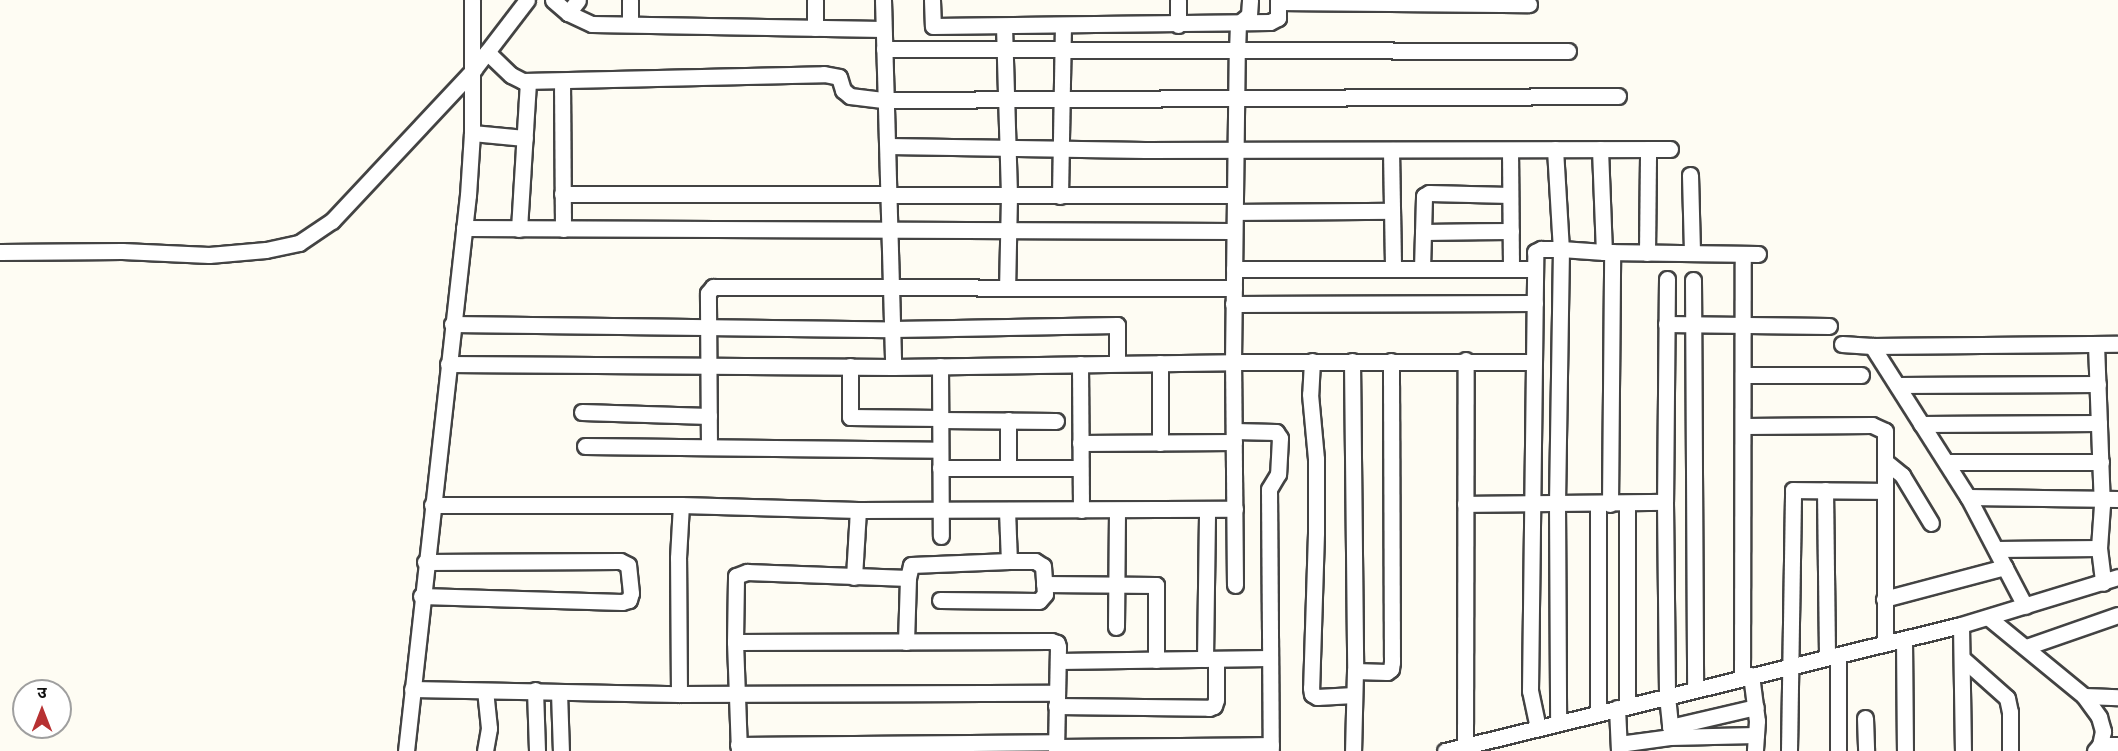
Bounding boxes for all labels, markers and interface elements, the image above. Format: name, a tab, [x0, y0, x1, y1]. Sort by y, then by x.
north arrow	[12, 679, 72, 739]
text: उ	[37, 683, 47, 702]

